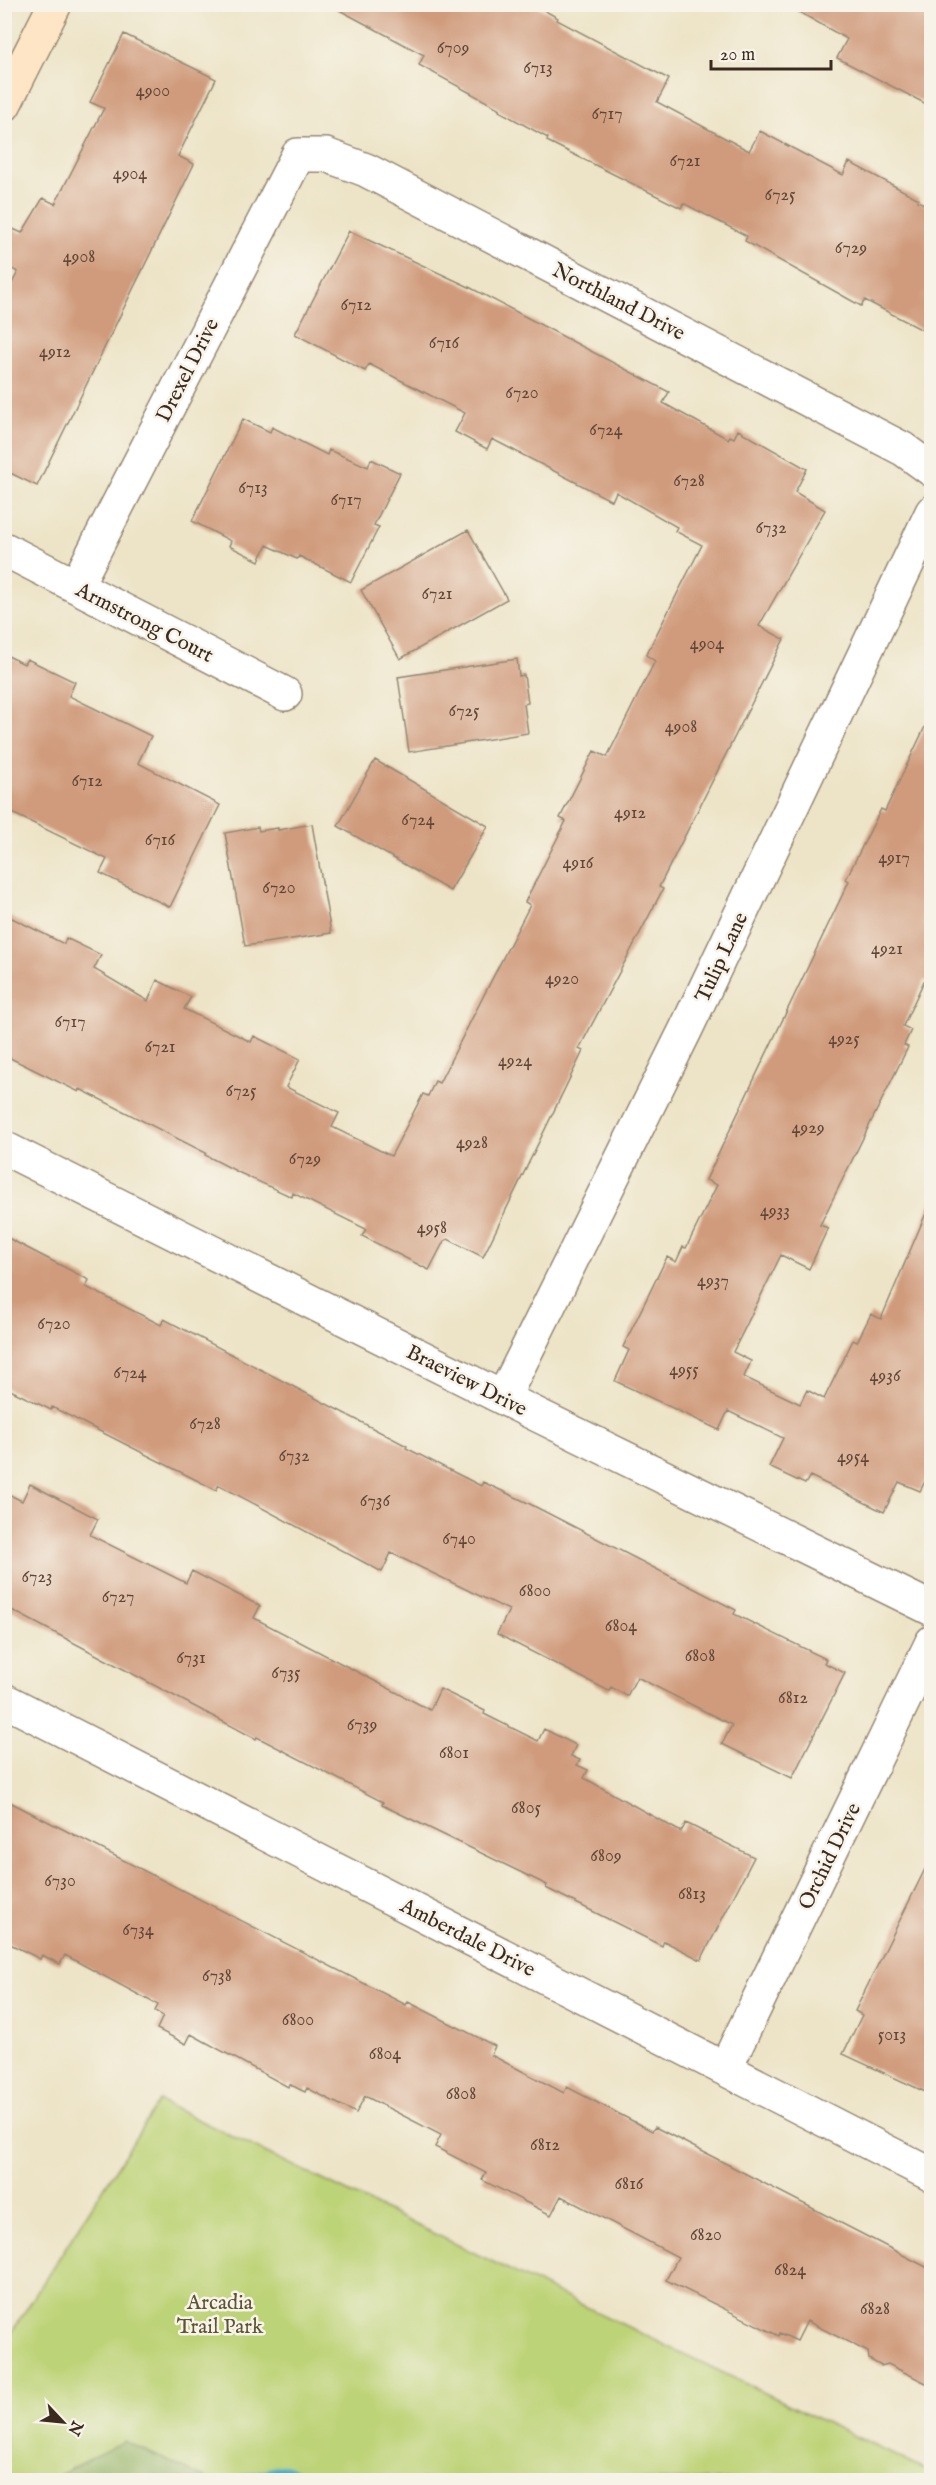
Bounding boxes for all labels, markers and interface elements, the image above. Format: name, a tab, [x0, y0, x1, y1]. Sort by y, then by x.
scale bar	[711, 33, 831, 71]
house number: 6709	[437, 37, 469, 60]
text: 20 m	[720, 44, 755, 67]
house number: 6713	[523, 57, 553, 80]
house number: 4900	[136, 80, 170, 103]
house number: 6717	[591, 103, 623, 126]
house number: 6721	[669, 150, 701, 173]
house number: 4904	[113, 163, 147, 186]
house number: 6725	[765, 184, 796, 207]
house number: 6729	[835, 237, 867, 260]
house number: 4908	[63, 246, 95, 269]
street label: Northland Drive	[547, 257, 690, 348]
house number: 6712	[340, 294, 372, 317]
street label: Drexel Drive	[151, 314, 226, 427]
house number: 6716	[429, 332, 460, 355]
house number: 4912	[39, 341, 71, 364]
house number: 6720	[505, 382, 539, 405]
house number: 6724	[589, 419, 623, 442]
house number: 6728	[673, 470, 705, 493]
house number: 6713	[238, 477, 268, 500]
house number: 6717	[330, 489, 362, 512]
house number: 6732	[755, 517, 787, 540]
street label: Armstrong Court	[70, 577, 218, 670]
house number: 6721	[421, 583, 453, 606]
house number: 4904	[690, 633, 724, 656]
house number: 6725	[449, 700, 480, 723]
house number: 4908	[665, 716, 697, 739]
house number: 6712	[71, 770, 103, 793]
house number: 4912	[614, 802, 646, 825]
house number: 6724	[401, 809, 435, 832]
house number: 6716	[145, 829, 176, 852]
house number: 4917	[878, 847, 910, 870]
house number: 4916	[563, 852, 594, 875]
house number: 6720	[262, 877, 296, 900]
street label: Tulip Lane	[690, 908, 755, 1007]
house number: 4921	[871, 938, 903, 961]
house number: 4920	[545, 968, 579, 991]
house number: 6717	[54, 1011, 86, 1034]
house number: 4925	[828, 1028, 860, 1051]
house number: 6721	[144, 1036, 176, 1059]
house number: 4924	[498, 1050, 532, 1073]
house number: 6725	[226, 1080, 257, 1103]
house number: 4929	[792, 1117, 825, 1140]
house number: 4928	[456, 1132, 488, 1155]
house number: 6729	[289, 1148, 321, 1171]
house number: 4933	[760, 1200, 790, 1223]
house number: 4958	[417, 1217, 447, 1240]
house number: 4937	[697, 1270, 729, 1293]
house number: 6720	[37, 1313, 71, 1336]
street label: Braeview Drive	[401, 1339, 532, 1424]
house number: 4955	[669, 1359, 699, 1382]
house number: 6724	[113, 1362, 147, 1385]
house number: 4936	[870, 1365, 901, 1388]
house number: 6728	[189, 1413, 221, 1436]
house number: 6732	[278, 1445, 310, 1468]
house number: 4954	[837, 1446, 869, 1469]
house number: 6736	[360, 1490, 391, 1513]
house number: 6740	[442, 1528, 476, 1551]
house number: 6723	[21, 1566, 53, 1589]
house number: 6800	[519, 1580, 551, 1603]
house number: 6727	[102, 1586, 134, 1609]
house number: 6804	[605, 1615, 637, 1638]
house number: 6808	[685, 1645, 715, 1668]
house number: 6731	[176, 1647, 206, 1670]
house number: 6735	[271, 1662, 301, 1685]
house number: 6812	[778, 1687, 808, 1710]
house number: 6739	[347, 1714, 377, 1737]
house number: 6801	[439, 1742, 469, 1765]
house number: 6805	[511, 1797, 541, 1820]
street label: Orchid Drive	[793, 1799, 868, 1914]
house number: 6809	[590, 1845, 622, 1868]
house number: 6730	[44, 1870, 76, 1893]
house number: 6813	[678, 1883, 706, 1906]
street label: Amberdale Drive	[394, 1892, 540, 1984]
house number: 6734	[122, 1919, 154, 1942]
house number: 6738	[202, 1965, 232, 1988]
house number: 6800	[282, 2009, 314, 2032]
house number: 5013	[878, 2024, 906, 2047]
house number: 6804	[369, 2043, 401, 2066]
house number: 6808	[446, 2083, 476, 2106]
house number: 6812	[530, 2134, 560, 2157]
house number: 6816	[615, 2173, 644, 2196]
house number: 6820	[690, 2224, 722, 2247]
house number: 6824	[774, 2259, 806, 2282]
park label: Arcadia Trail Park	[177, 2290, 264, 2341]
house number: 6828	[860, 2298, 890, 2321]
north arrow	[33, 2392, 93, 2452]
text: N	[63, 2416, 87, 2438]

